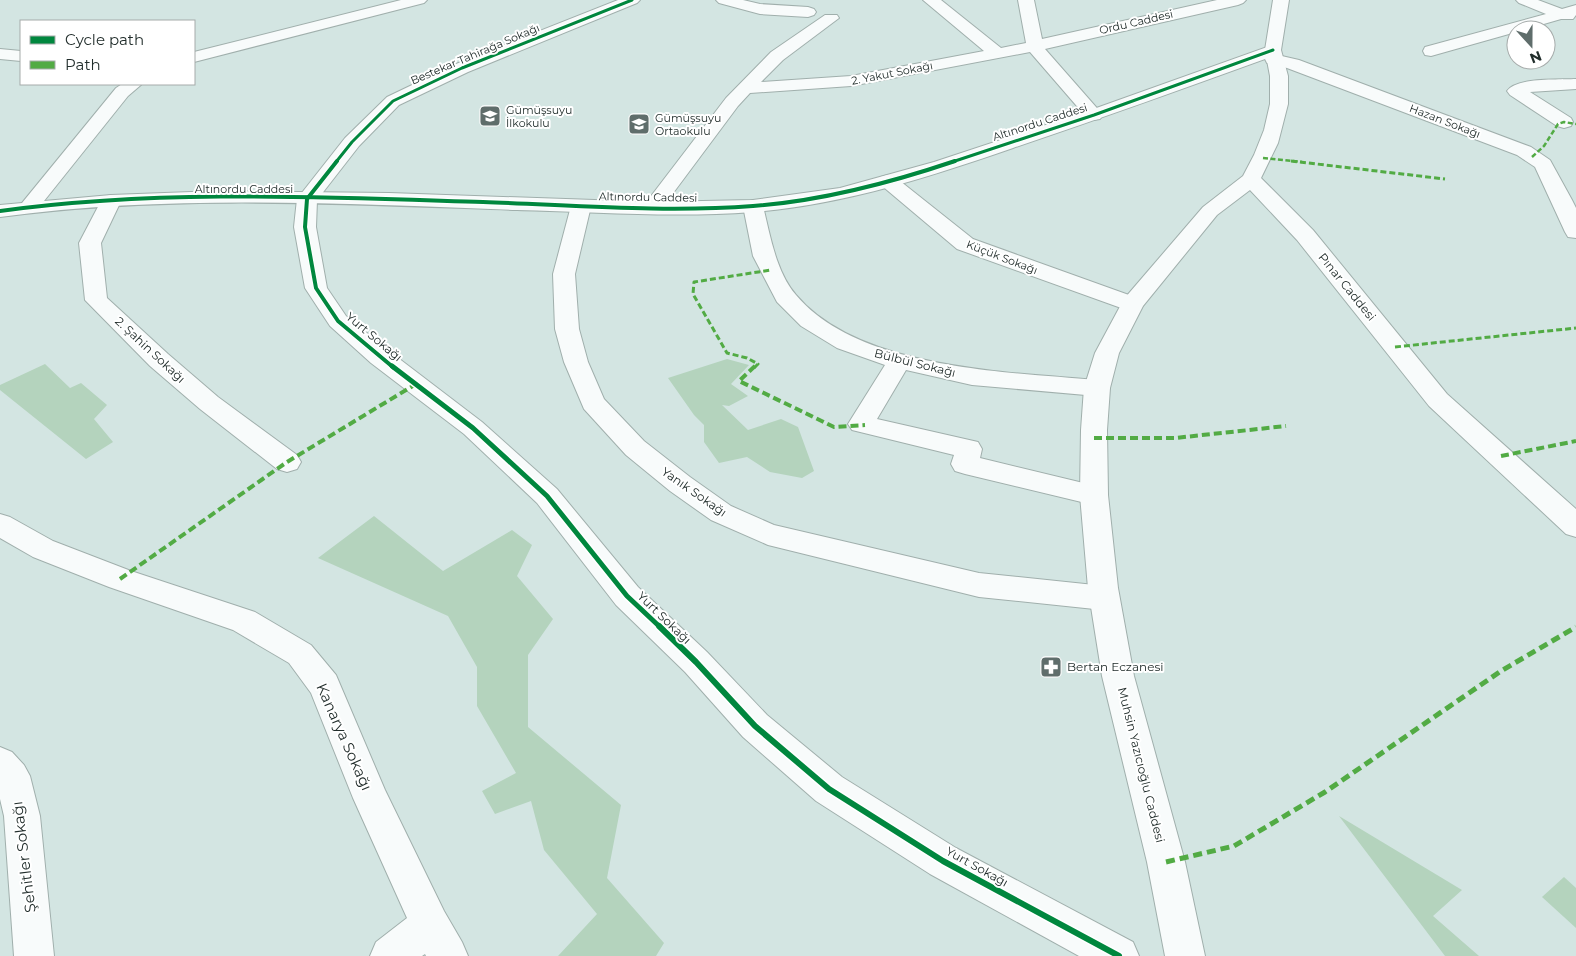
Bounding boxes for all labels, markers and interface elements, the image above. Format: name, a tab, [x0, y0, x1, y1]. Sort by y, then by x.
street label: Ordu Caddesi	[1098, 7, 1174, 37]
legend	[20, 20, 195, 85]
street label: Bestekar Tahirağa Sokağı	[408, 20, 542, 88]
north arrow	[1506, 20, 1556, 70]
text: Cycle path	[65, 30, 144, 49]
text: N	[1527, 47, 1544, 68]
text: Path	[65, 55, 101, 74]
street label: 2. Yakut Sokağı	[850, 58, 934, 88]
street label: Altınordu Caddesi	[991, 100, 1089, 144]
street label: Hazan Sokağı	[1407, 101, 1483, 141]
place label: Gümüşsuyu İlkokulu	[506, 103, 572, 130]
school or university icon: Gümüşsuyu İlkokulu	[478, 104, 502, 128]
place label: Gümüşsuyu Ortaokulu	[655, 111, 721, 138]
school or university icon: Gümüşsuyu Ortaokulu	[627, 112, 651, 136]
street label: Altınordu Caddesi	[195, 182, 293, 196]
street label: Altınordu Caddesi	[599, 189, 697, 205]
street label: Küçük Sokağı	[964, 237, 1040, 277]
street label: Pınar Caddesi	[1315, 250, 1379, 324]
street label: Yurt Sokağı	[343, 309, 405, 364]
street label: 2. Şahin Sokağı	[112, 313, 188, 386]
street label: Bülbül Sokağı	[873, 345, 957, 380]
street label: Yanık Sokağı	[659, 464, 730, 520]
street label: Yurt Sokağı	[634, 588, 694, 647]
pharmacy icon: Bertan Eczanesi	[1039, 655, 1063, 679]
place label: Bertan Eczanesi	[1067, 659, 1164, 674]
street label: Kanarya Sokağı	[312, 680, 377, 793]
street label: Muhsin Yazıcıoğlu Caddesi	[1115, 686, 1168, 844]
street label: Şehitler Sokağı	[7, 800, 40, 914]
street label: Yurt Sokağı	[944, 843, 1011, 890]

